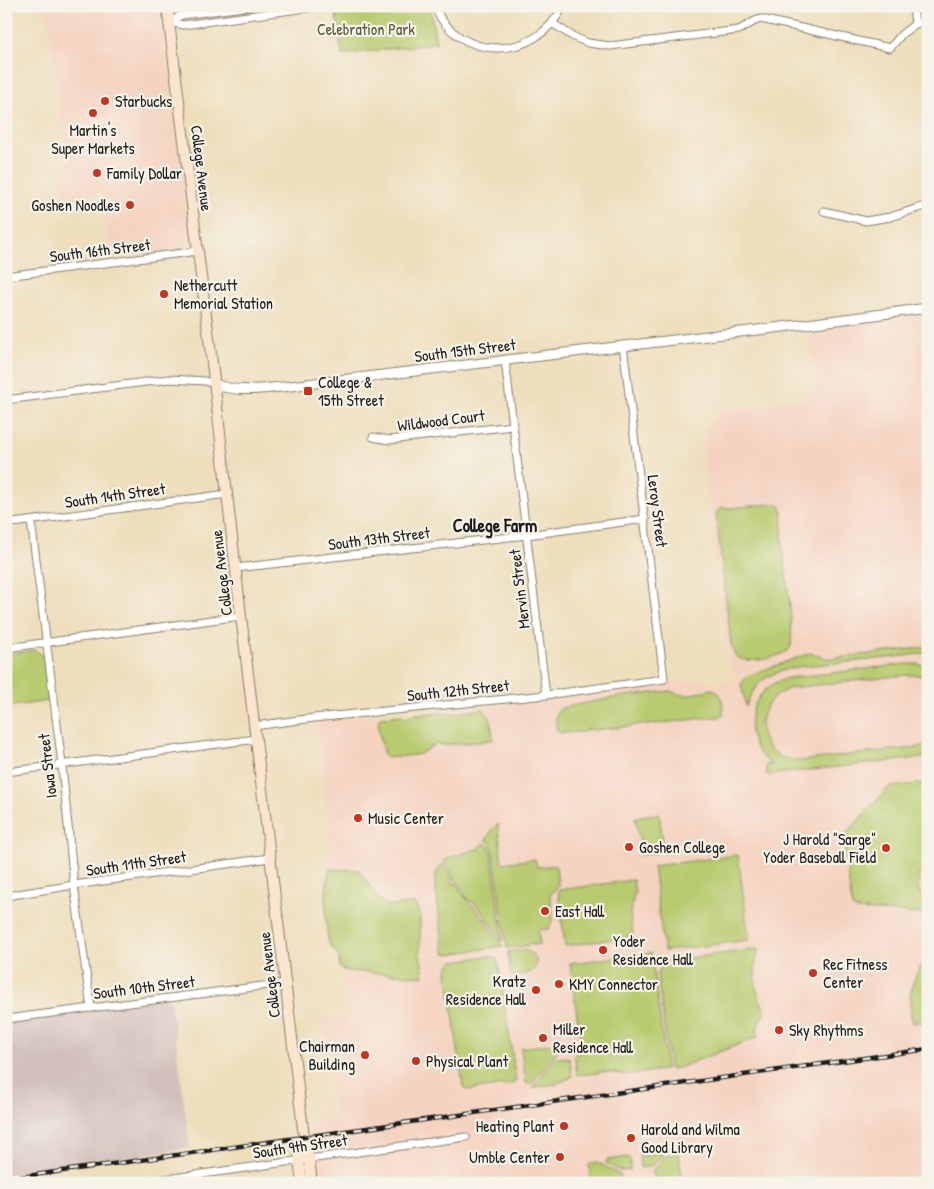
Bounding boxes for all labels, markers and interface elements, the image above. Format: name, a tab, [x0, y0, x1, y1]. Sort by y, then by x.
park label: Celebration Park	[317, 18, 415, 40]
place label: Starbucks	[115, 90, 172, 112]
marker: Starbucks	[99, 95, 111, 107]
marker: Martin's Super Markets	[87, 107, 99, 119]
place label: Martin's Super Markets	[51, 119, 135, 159]
street label: College Avenue	[186, 124, 218, 213]
place label: Family Dollar	[106, 162, 182, 184]
marker: Family Dollar	[91, 167, 103, 179]
place label: Goshen Noodles	[31, 194, 120, 216]
marker: Goshen Noodles	[124, 199, 136, 211]
street label: South 16th Street	[48, 233, 152, 267]
place label: Nethercutt Memorial Station	[174, 274, 273, 314]
marker: Nethercutt Memorial Station	[158, 288, 170, 300]
street label: South 15th Street	[413, 333, 517, 367]
place label: College & 15th Street	[318, 371, 384, 411]
marker: College & 15th Street	[302, 385, 314, 397]
street label: Wildwood Court	[396, 404, 486, 436]
street label: Leroy Street	[643, 474, 673, 549]
street label: South 14th Street	[63, 477, 167, 513]
district label: College Farm	[453, 513, 537, 539]
street label: South 13th Street	[327, 521, 432, 555]
street label: College Avenue	[205, 528, 237, 617]
street label: Mervin Street	[503, 547, 535, 630]
street label: South 12th Street	[406, 674, 511, 706]
street label: Iowa Street	[32, 732, 62, 800]
place label: Music Center	[368, 807, 444, 829]
marker: Music Center	[352, 812, 364, 824]
place label: J Harold "Sarge" Yoder Baseball Field	[763, 828, 876, 868]
place label: Goshen College	[639, 836, 726, 858]
marker: Goshen College	[623, 841, 635, 853]
marker: J Harold "Sarge" Yoder Baseball Field	[880, 842, 892, 854]
street label: South 11th Street	[85, 845, 188, 881]
place label: East Hall	[555, 900, 604, 922]
marker: East Hall	[539, 905, 551, 917]
street label: College Avenue	[253, 930, 285, 1019]
place label: Yoder Residence Hall	[613, 930, 693, 970]
marker: Yoder Residence Hall	[597, 944, 609, 956]
place label: Rec Fitness Center	[823, 953, 888, 993]
marker: Rec Fitness Center	[807, 967, 819, 979]
street label: South 10th Street	[92, 970, 197, 1004]
place label: Kratz Residence Hall	[446, 970, 526, 1010]
place label: KMY Connector	[569, 973, 658, 995]
marker: KMY Connector	[553, 978, 565, 990]
marker: Kratz Residence Hall	[530, 984, 542, 996]
place label: Miller Residence Hall	[553, 1018, 633, 1058]
place label: Sky Rhythms	[789, 1019, 863, 1041]
marker: Sky Rhythms	[773, 1024, 785, 1036]
marker: Miller Residence Hall	[537, 1032, 549, 1044]
place label: Chairman Building	[299, 1035, 355, 1075]
marker: Chairman Building	[359, 1049, 371, 1061]
place label: Physical Plant	[426, 1050, 509, 1072]
marker: Physical Plant	[410, 1055, 422, 1067]
place label: Heating Plant	[476, 1115, 554, 1137]
place label: Harold and Wilma Good Library	[641, 1118, 740, 1158]
marker: Heating Plant	[558, 1120, 570, 1132]
street label: South 9th Street	[251, 1128, 349, 1164]
marker: Harold and Wilma Good Library	[625, 1132, 637, 1144]
place label: Umble Center	[469, 1146, 550, 1168]
marker: Umble Center	[554, 1151, 566, 1163]

